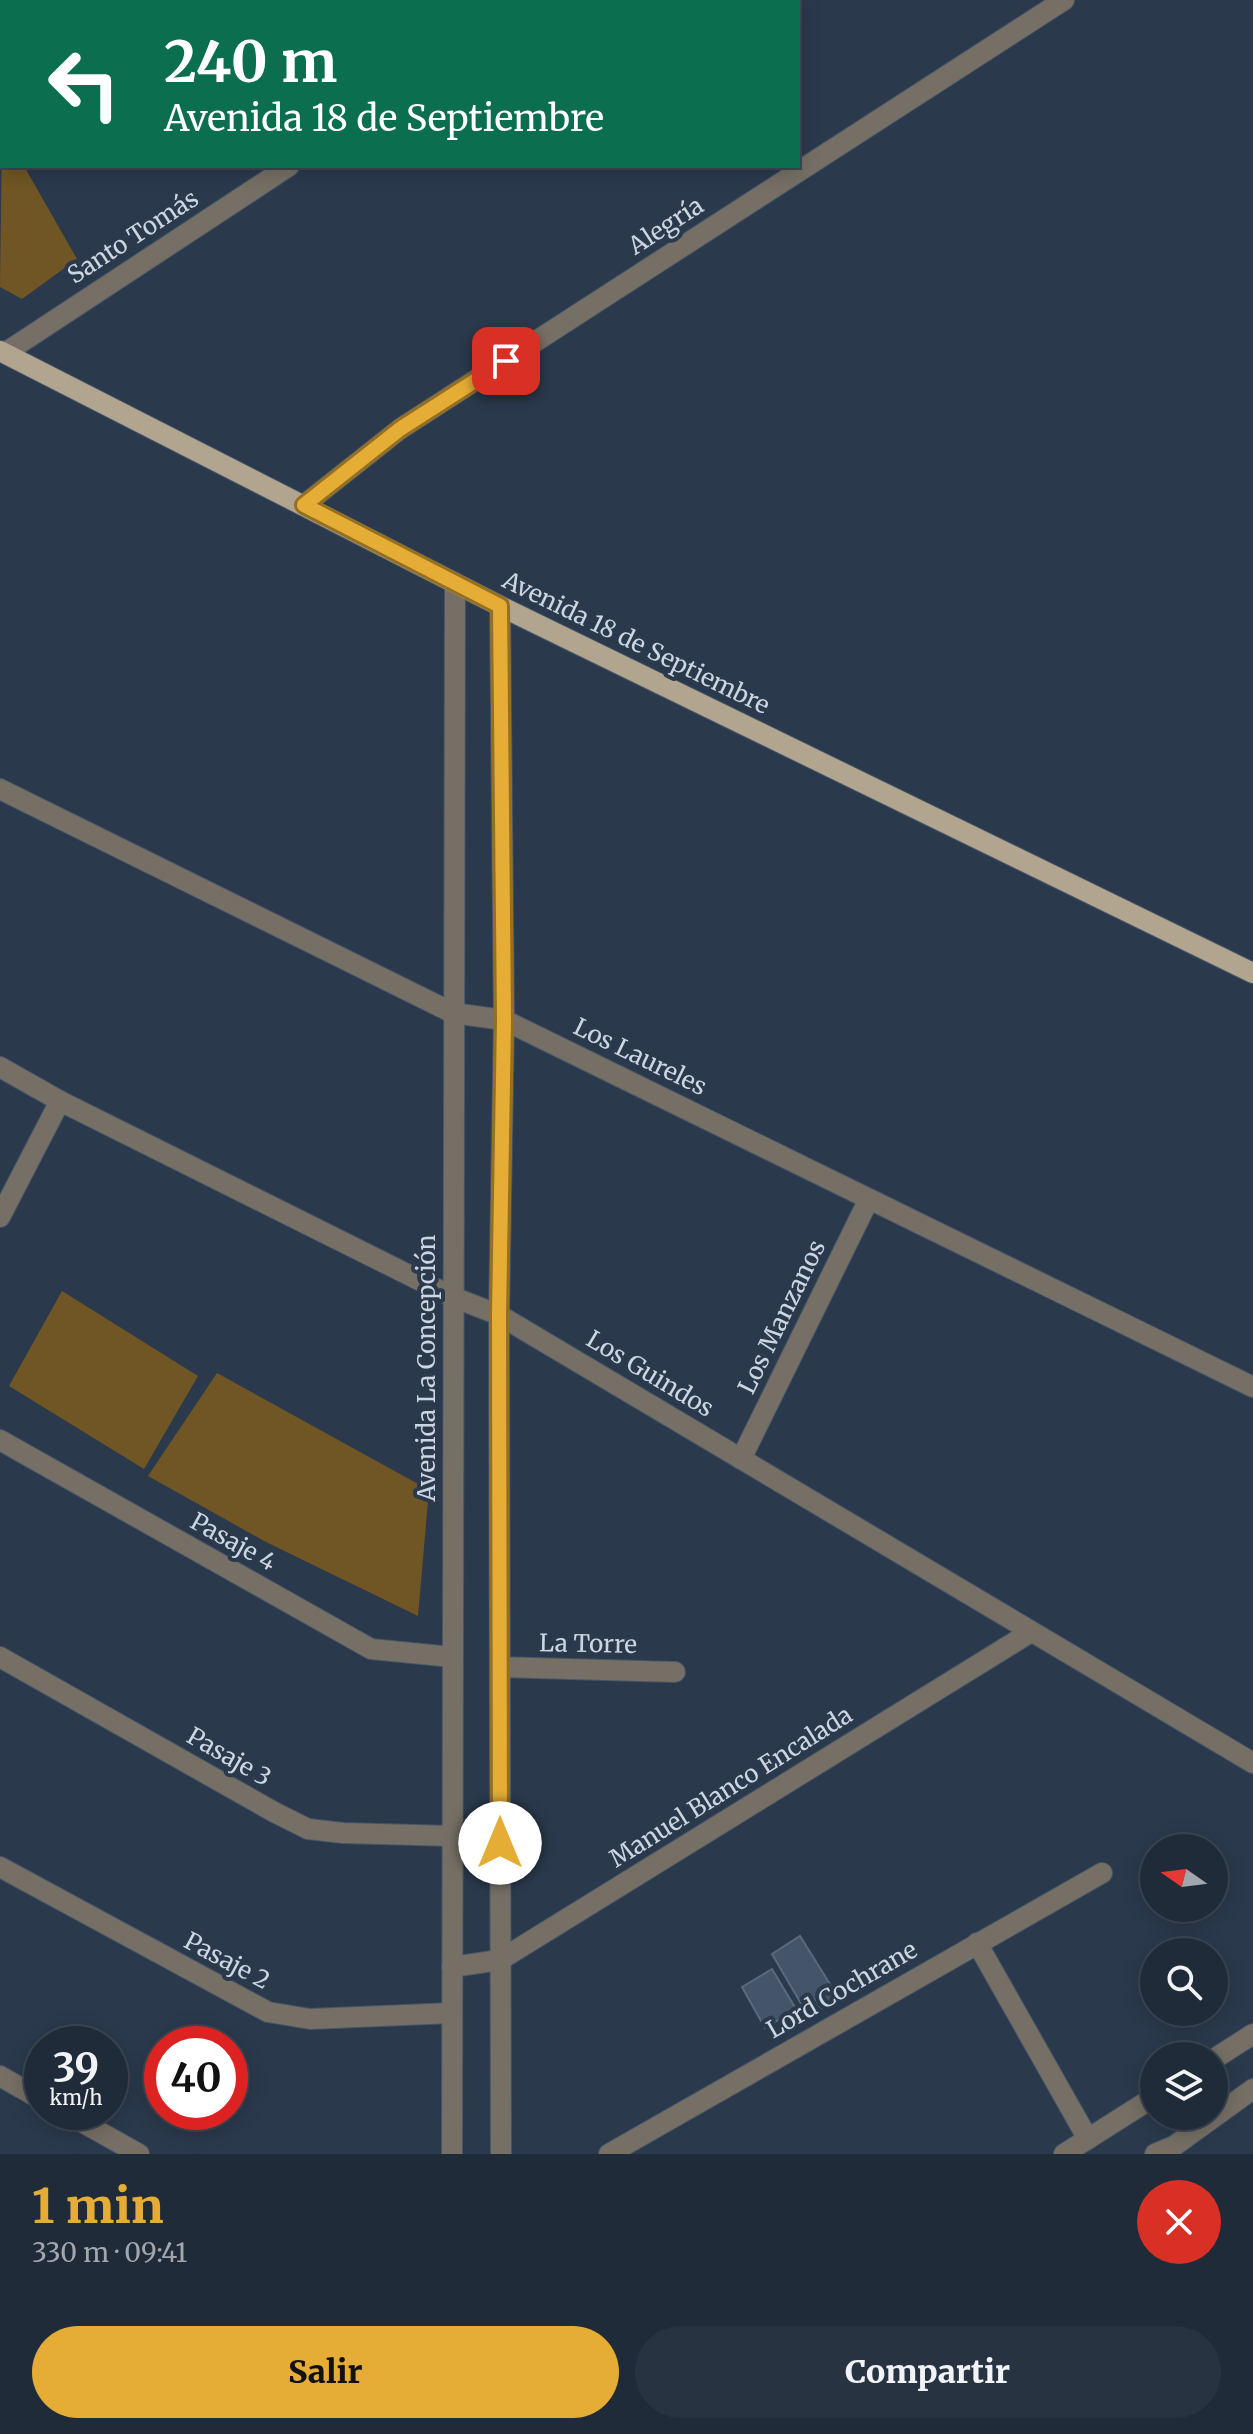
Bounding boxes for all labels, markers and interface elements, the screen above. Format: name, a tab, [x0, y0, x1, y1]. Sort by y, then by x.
text: 240 m	[164, 27, 337, 97]
icon: left	[32, 32, 136, 136]
text: Avenida 18 de Septiembre	[164, 96, 604, 141]
street label: Santo Tomás	[61, 183, 204, 290]
street label: Alegría	[621, 190, 709, 262]
pin	[472, 327, 540, 395]
icon: arrive	[484, 339, 528, 383]
street label: Avenida 18 de Septiembre	[497, 564, 775, 721]
street label: Los Laureles	[569, 1011, 712, 1102]
street label: Avenida La Concepción	[411, 1234, 442, 1502]
street label: Los Manzanos	[731, 1235, 832, 1399]
street label: Los Guindos	[581, 1323, 720, 1424]
street label: Pasaje 4	[185, 1505, 282, 1578]
street label: La Torre	[539, 1627, 637, 1660]
street label: Manuel Blanco Encalada	[604, 1699, 858, 1874]
street label: Pasaje 3	[182, 1720, 277, 1793]
position arrow	[458, 1801, 542, 1885]
north arrow	[1140, 1834, 1228, 1922]
map controls	[1140, 1834, 1228, 2130]
street label: Pasaje 2	[179, 1925, 275, 1996]
street label: Lord Cochrane	[761, 1934, 923, 2045]
button: search	[1140, 1938, 1228, 2026]
speed limit sign: 40	[144, 2026, 248, 2130]
button: layers	[1140, 2042, 1228, 2130]
text: 39	[53, 2043, 99, 2093]
text: km/h	[50, 2085, 102, 2110]
text: 1 min	[32, 2176, 164, 2236]
button: close	[1137, 2180, 1221, 2264]
text: 330 m · 09:41	[32, 2236, 187, 2269]
button: Salir	[32, 2326, 619, 2418]
button: Compartir	[635, 2326, 1221, 2418]

